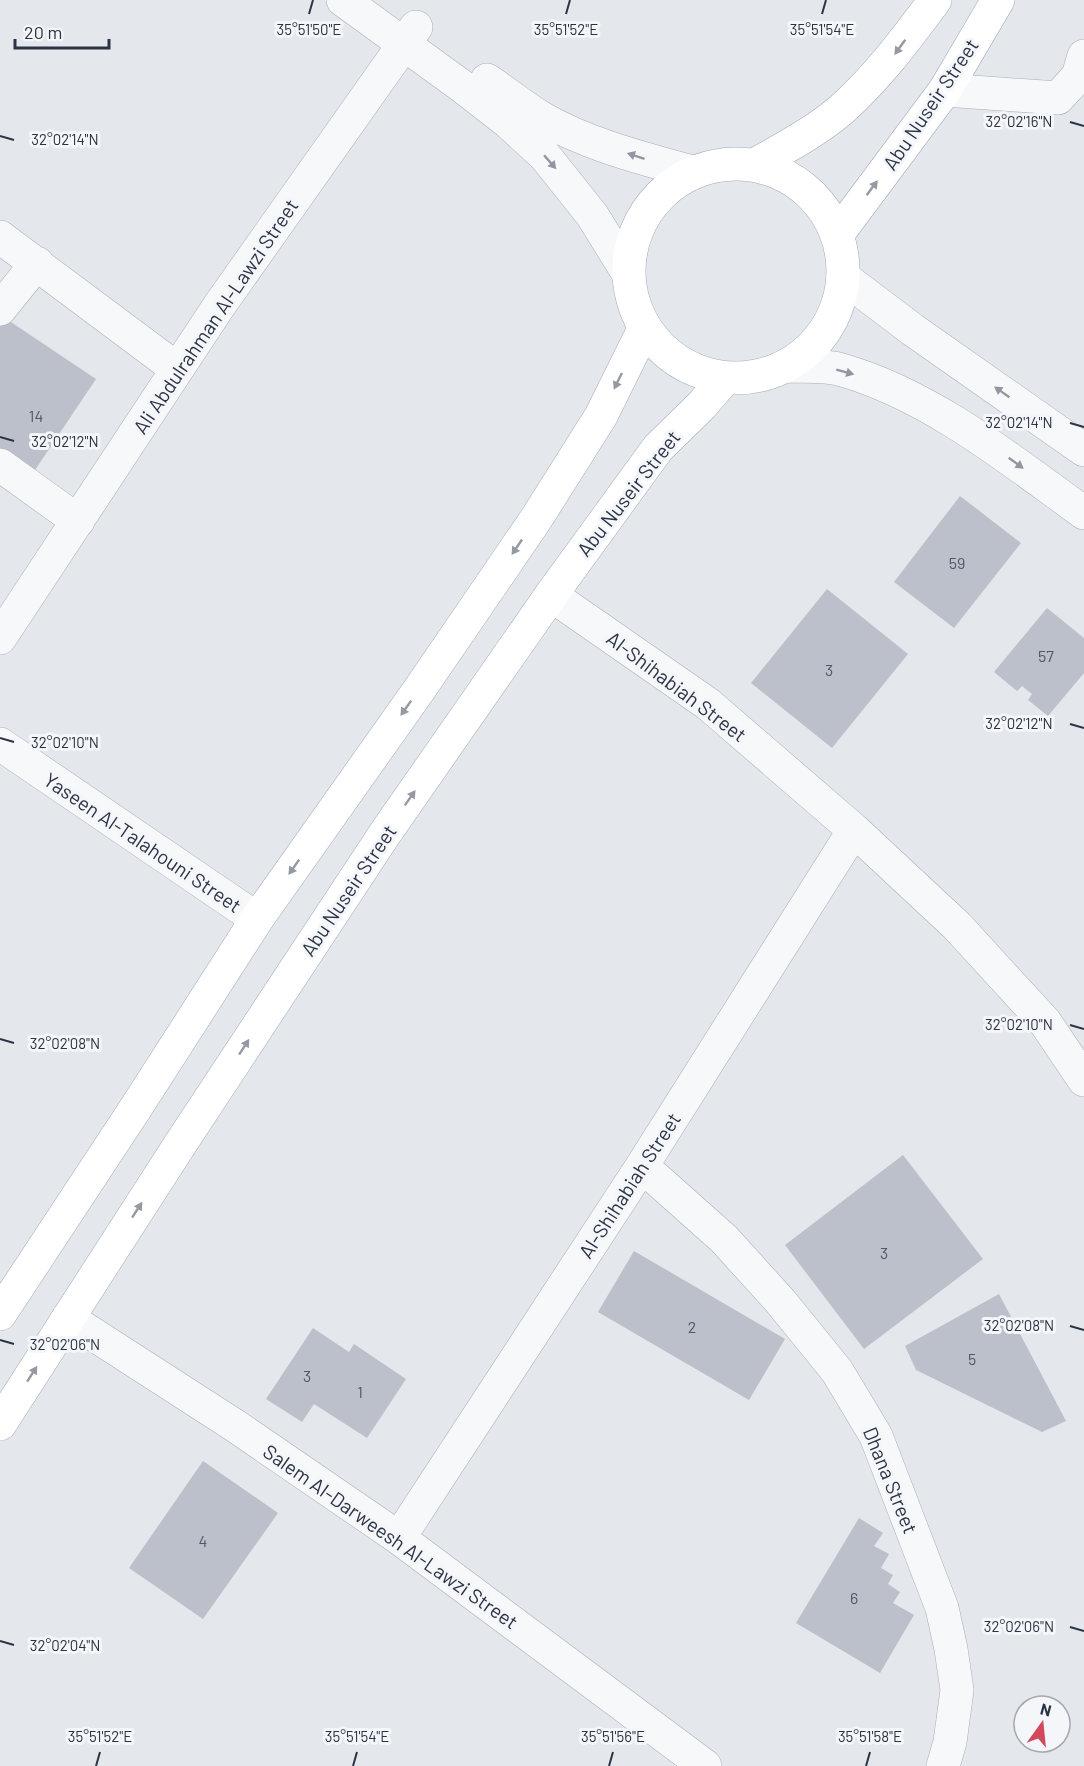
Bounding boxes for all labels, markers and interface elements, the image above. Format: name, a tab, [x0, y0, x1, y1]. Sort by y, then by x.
scale bar	[15, 12, 110, 50]
text: 35°51'50"E	[277, 20, 341, 38]
text: 35°51'52"E	[534, 20, 598, 38]
text: 35°51'54"E	[790, 20, 854, 38]
text: 20 m	[24, 21, 62, 43]
street label: Abu Nuseir Street	[877, 34, 983, 174]
one-way arrow	[894, 39, 906, 55]
text: 32°02'16"N	[985, 112, 1053, 130]
text: 32°02'14"N	[31, 130, 99, 148]
one-way arrow	[627, 150, 645, 160]
one-way arrow	[543, 154, 556, 169]
one-way arrow	[866, 181, 878, 197]
street label: Ali Abdulrahman Al-Lawzi Street	[127, 194, 303, 438]
one-way arrow	[836, 367, 854, 377]
one-way arrow	[614, 372, 624, 390]
one-way arrow	[994, 386, 1010, 398]
house number: 14	[29, 406, 43, 425]
text: 32°02'14"N	[985, 413, 1053, 431]
street label: Abu Nuseir Street	[571, 425, 685, 561]
text: 32°02'12"N	[31, 432, 99, 450]
one-way arrow	[1008, 457, 1024, 469]
one-way arrow	[512, 539, 523, 555]
house number: 59	[949, 553, 965, 572]
street label: Al-Shihabiah Street	[602, 626, 752, 746]
house number: 57	[1038, 646, 1054, 665]
house number: 3	[825, 660, 833, 679]
one-way arrow	[400, 699, 412, 715]
text: 32°02'12"N	[985, 714, 1053, 732]
text: 32°02'10"N	[31, 733, 99, 751]
street label: Yaseen Al-Talahouni Street	[40, 767, 246, 917]
one-way arrow	[404, 790, 416, 806]
street label: Abu Nuseir Street	[295, 820, 401, 960]
one-way arrow	[288, 859, 300, 875]
text: 32°02'10"N	[985, 1015, 1053, 1033]
text: 32°02'08"N	[30, 1034, 100, 1052]
one-way arrow	[238, 1040, 250, 1056]
street label: Al-Shihabiah Street	[573, 1108, 685, 1262]
one-way arrow	[131, 1203, 143, 1219]
house number: 3	[880, 1243, 888, 1262]
text: 32°02'08"N	[984, 1316, 1054, 1334]
house number: 2	[688, 1317, 696, 1336]
text: 32°02'06"N	[30, 1335, 100, 1353]
house number: 5	[968, 1349, 976, 1368]
one-way arrow	[26, 1366, 37, 1383]
house number: 3	[303, 1366, 311, 1385]
house number: 1	[357, 1382, 363, 1401]
street label: Dhana Street	[859, 1423, 923, 1537]
street label: Salem Al-Darweesh Al-Lawzi Street	[259, 1439, 523, 1633]
house number: 4	[199, 1531, 207, 1550]
house number: 6	[850, 1588, 858, 1607]
text: 32°02'06"N	[984, 1617, 1054, 1635]
text: 32°02'04"N	[30, 1636, 100, 1654]
north arrow	[1012, 1694, 1072, 1754]
text: N	[1038, 1698, 1054, 1720]
text: 35°51'52"E	[68, 1727, 132, 1745]
text: 35°51'54"E	[325, 1727, 389, 1745]
text: 35°51'56"E	[581, 1727, 645, 1745]
text: 35°51'58"E	[838, 1727, 902, 1745]

